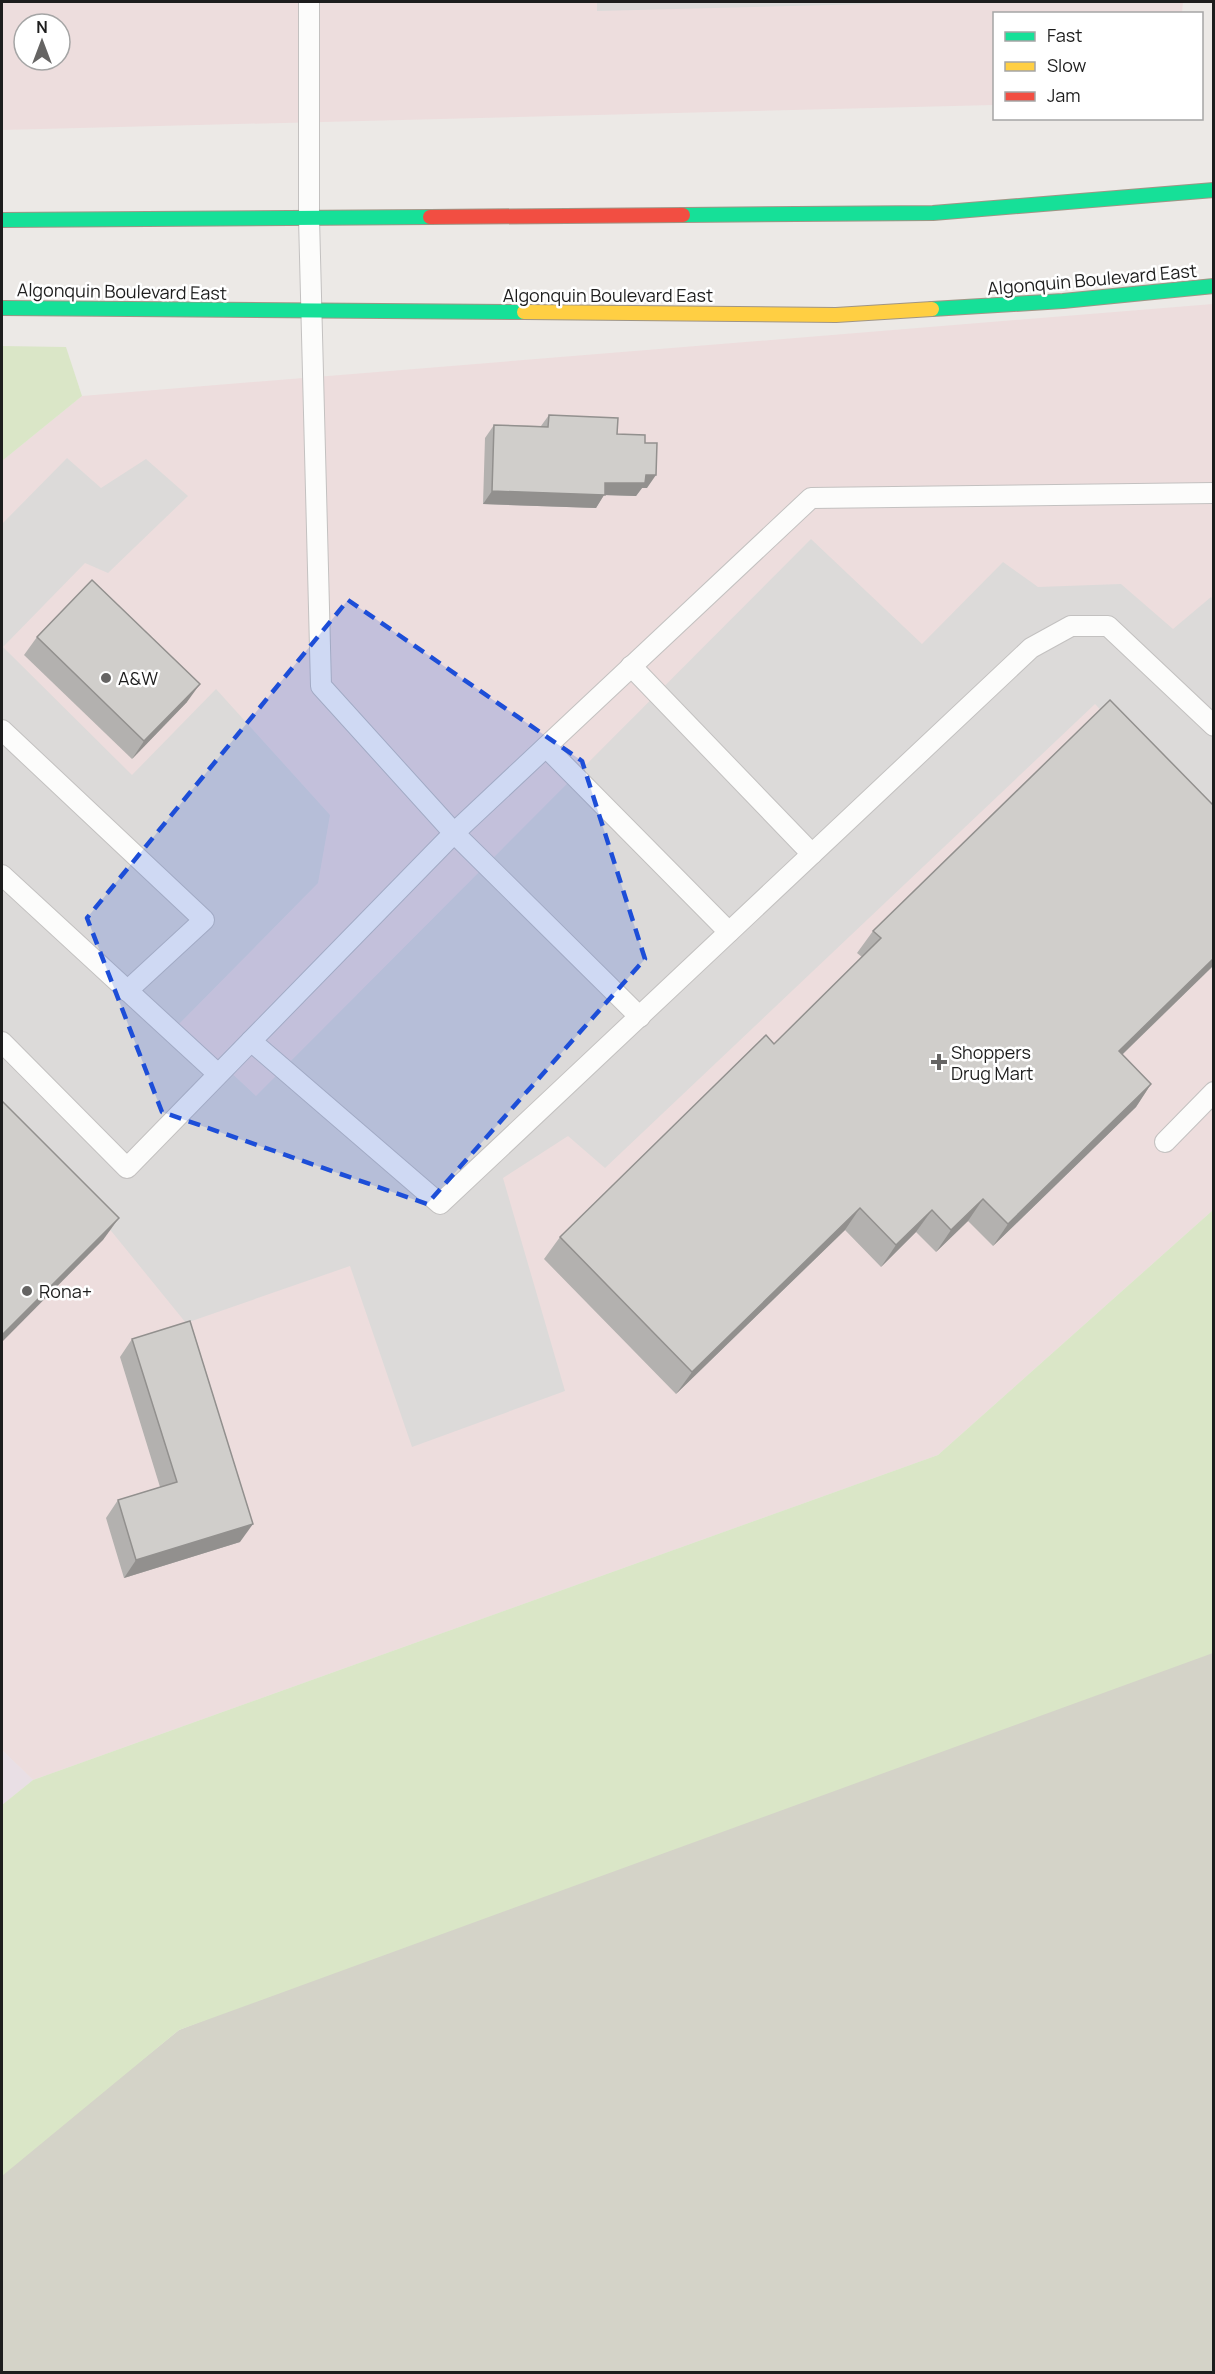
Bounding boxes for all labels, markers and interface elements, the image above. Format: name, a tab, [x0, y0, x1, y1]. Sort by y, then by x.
north arrow	[12, 12, 72, 72]
legend	[993, 12, 1203, 120]
text: N	[36, 16, 48, 38]
text: Fast	[1047, 23, 1082, 47]
text: Slow	[1047, 53, 1087, 77]
text: Jam	[1047, 83, 1081, 107]
street label: Algonquin Boulevard East	[986, 258, 1198, 300]
street label: Algonquin Boulevard East	[17, 277, 227, 305]
street label: Algonquin Boulevard East	[503, 283, 713, 307]
place label: A&W	[118, 666, 158, 690]
marker: A&W	[99, 671, 113, 685]
place label: Shoppers Drug Mart	[951, 1040, 1033, 1085]
marker: Shoppers Drug Mart	[932, 1055, 946, 1069]
place label: Rona+	[39, 1279, 92, 1303]
marker: Rona+	[20, 1284, 34, 1298]

